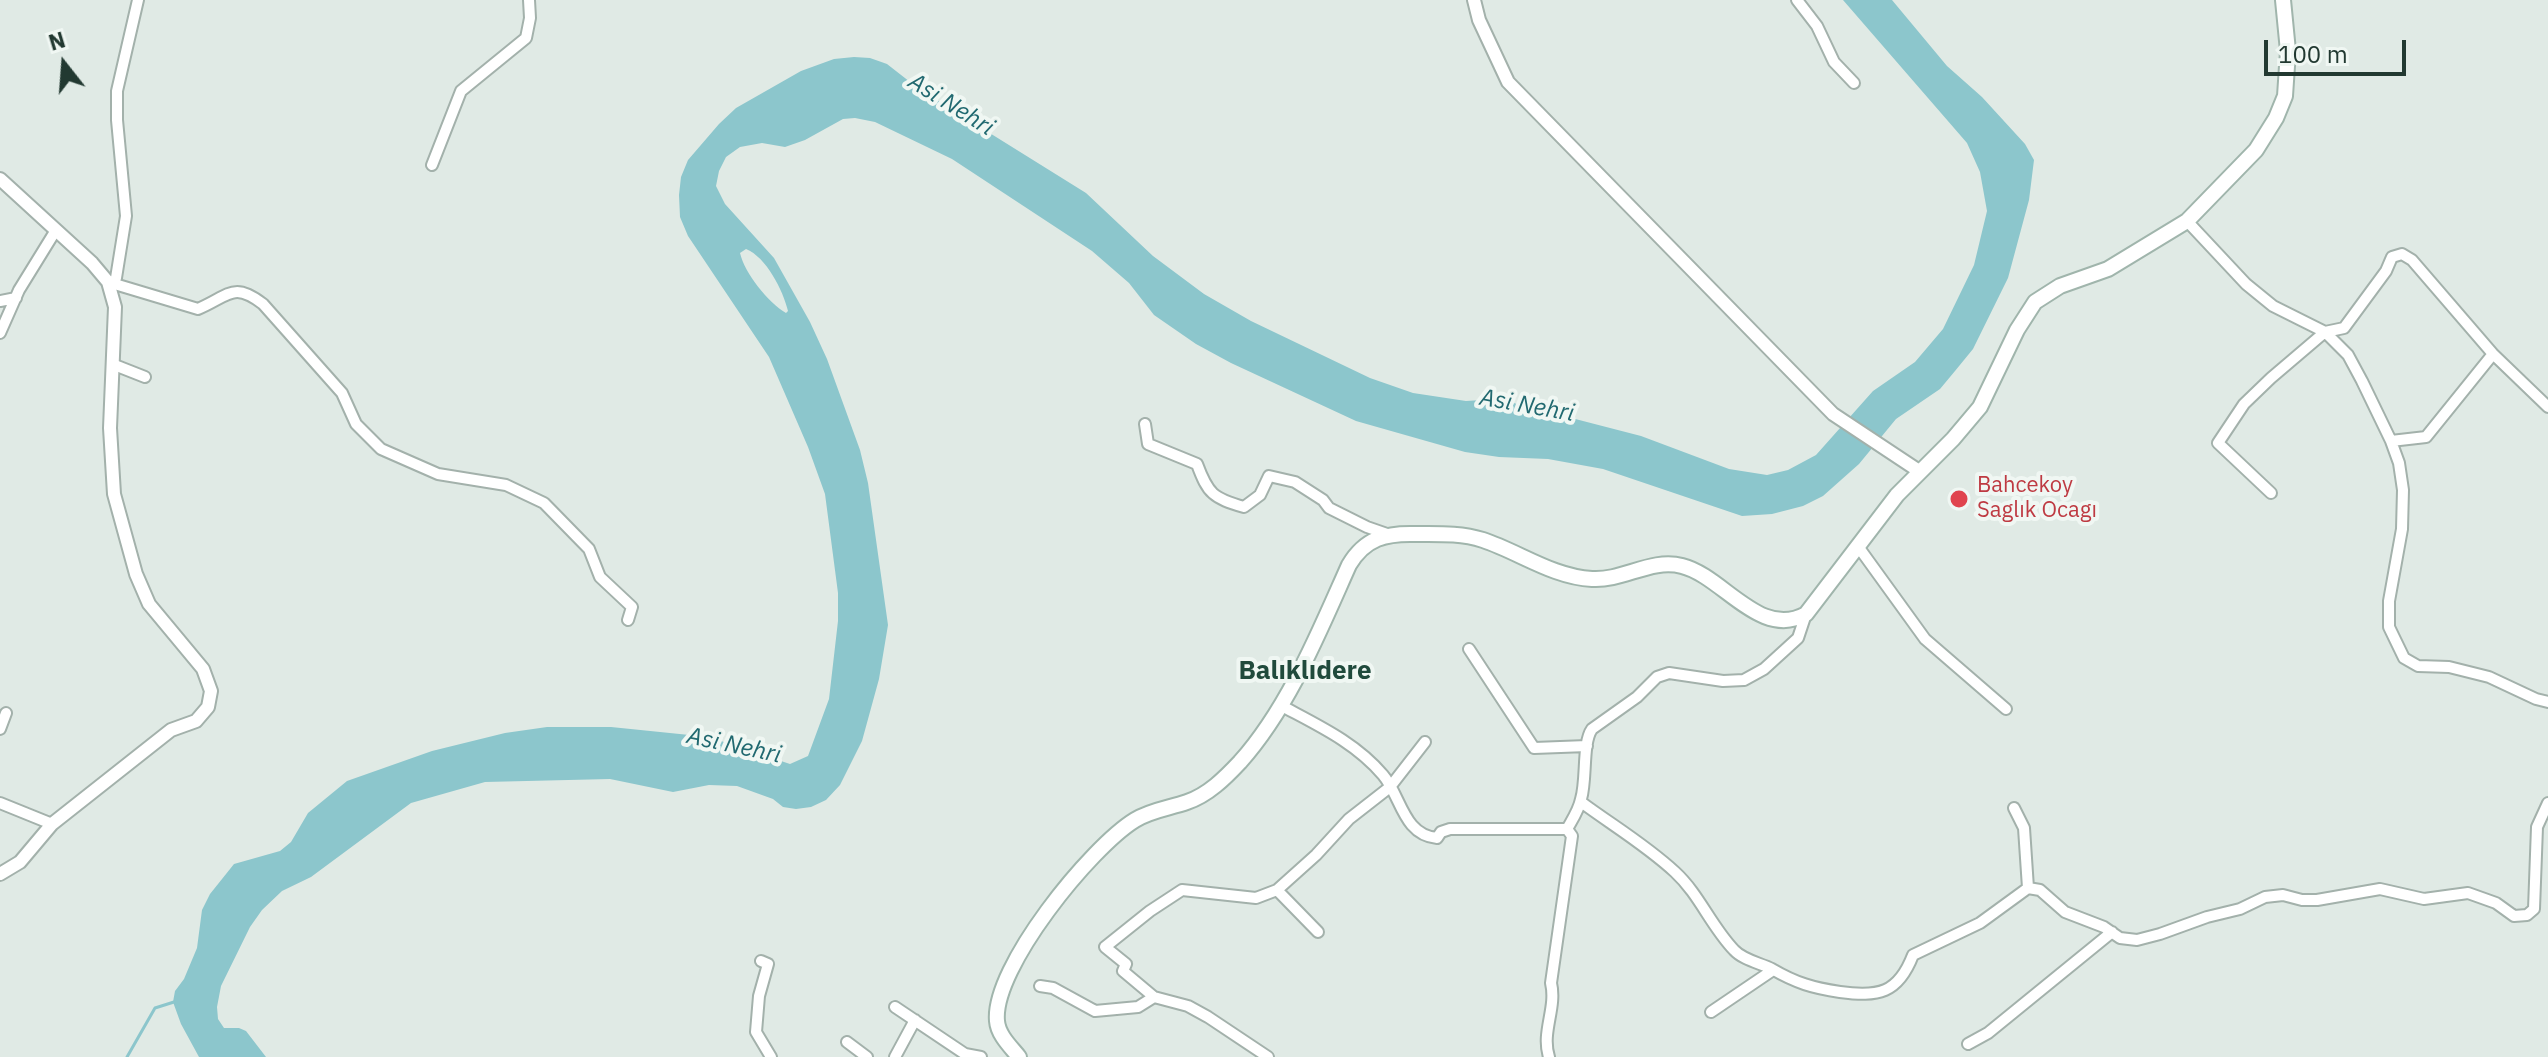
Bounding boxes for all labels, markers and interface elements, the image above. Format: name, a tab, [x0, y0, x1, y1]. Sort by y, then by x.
north arrow	[24, 24, 104, 104]
text: N	[45, 24, 69, 57]
scale bar	[2268, 24, 2410, 74]
text: 100 m	[2278, 38, 2348, 70]
water label: Asi Nehri	[903, 67, 999, 143]
water label: Asi Nehri	[1477, 384, 1577, 428]
place label: Bahcekoy Saglık Ocagı	[1977, 473, 2097, 524]
marker: Bahcekoy Saglık Ocagı	[1948, 488, 1970, 510]
district label: Balıklıdere	[1238, 655, 1372, 687]
water label: Asi Nehri	[684, 722, 784, 770]

